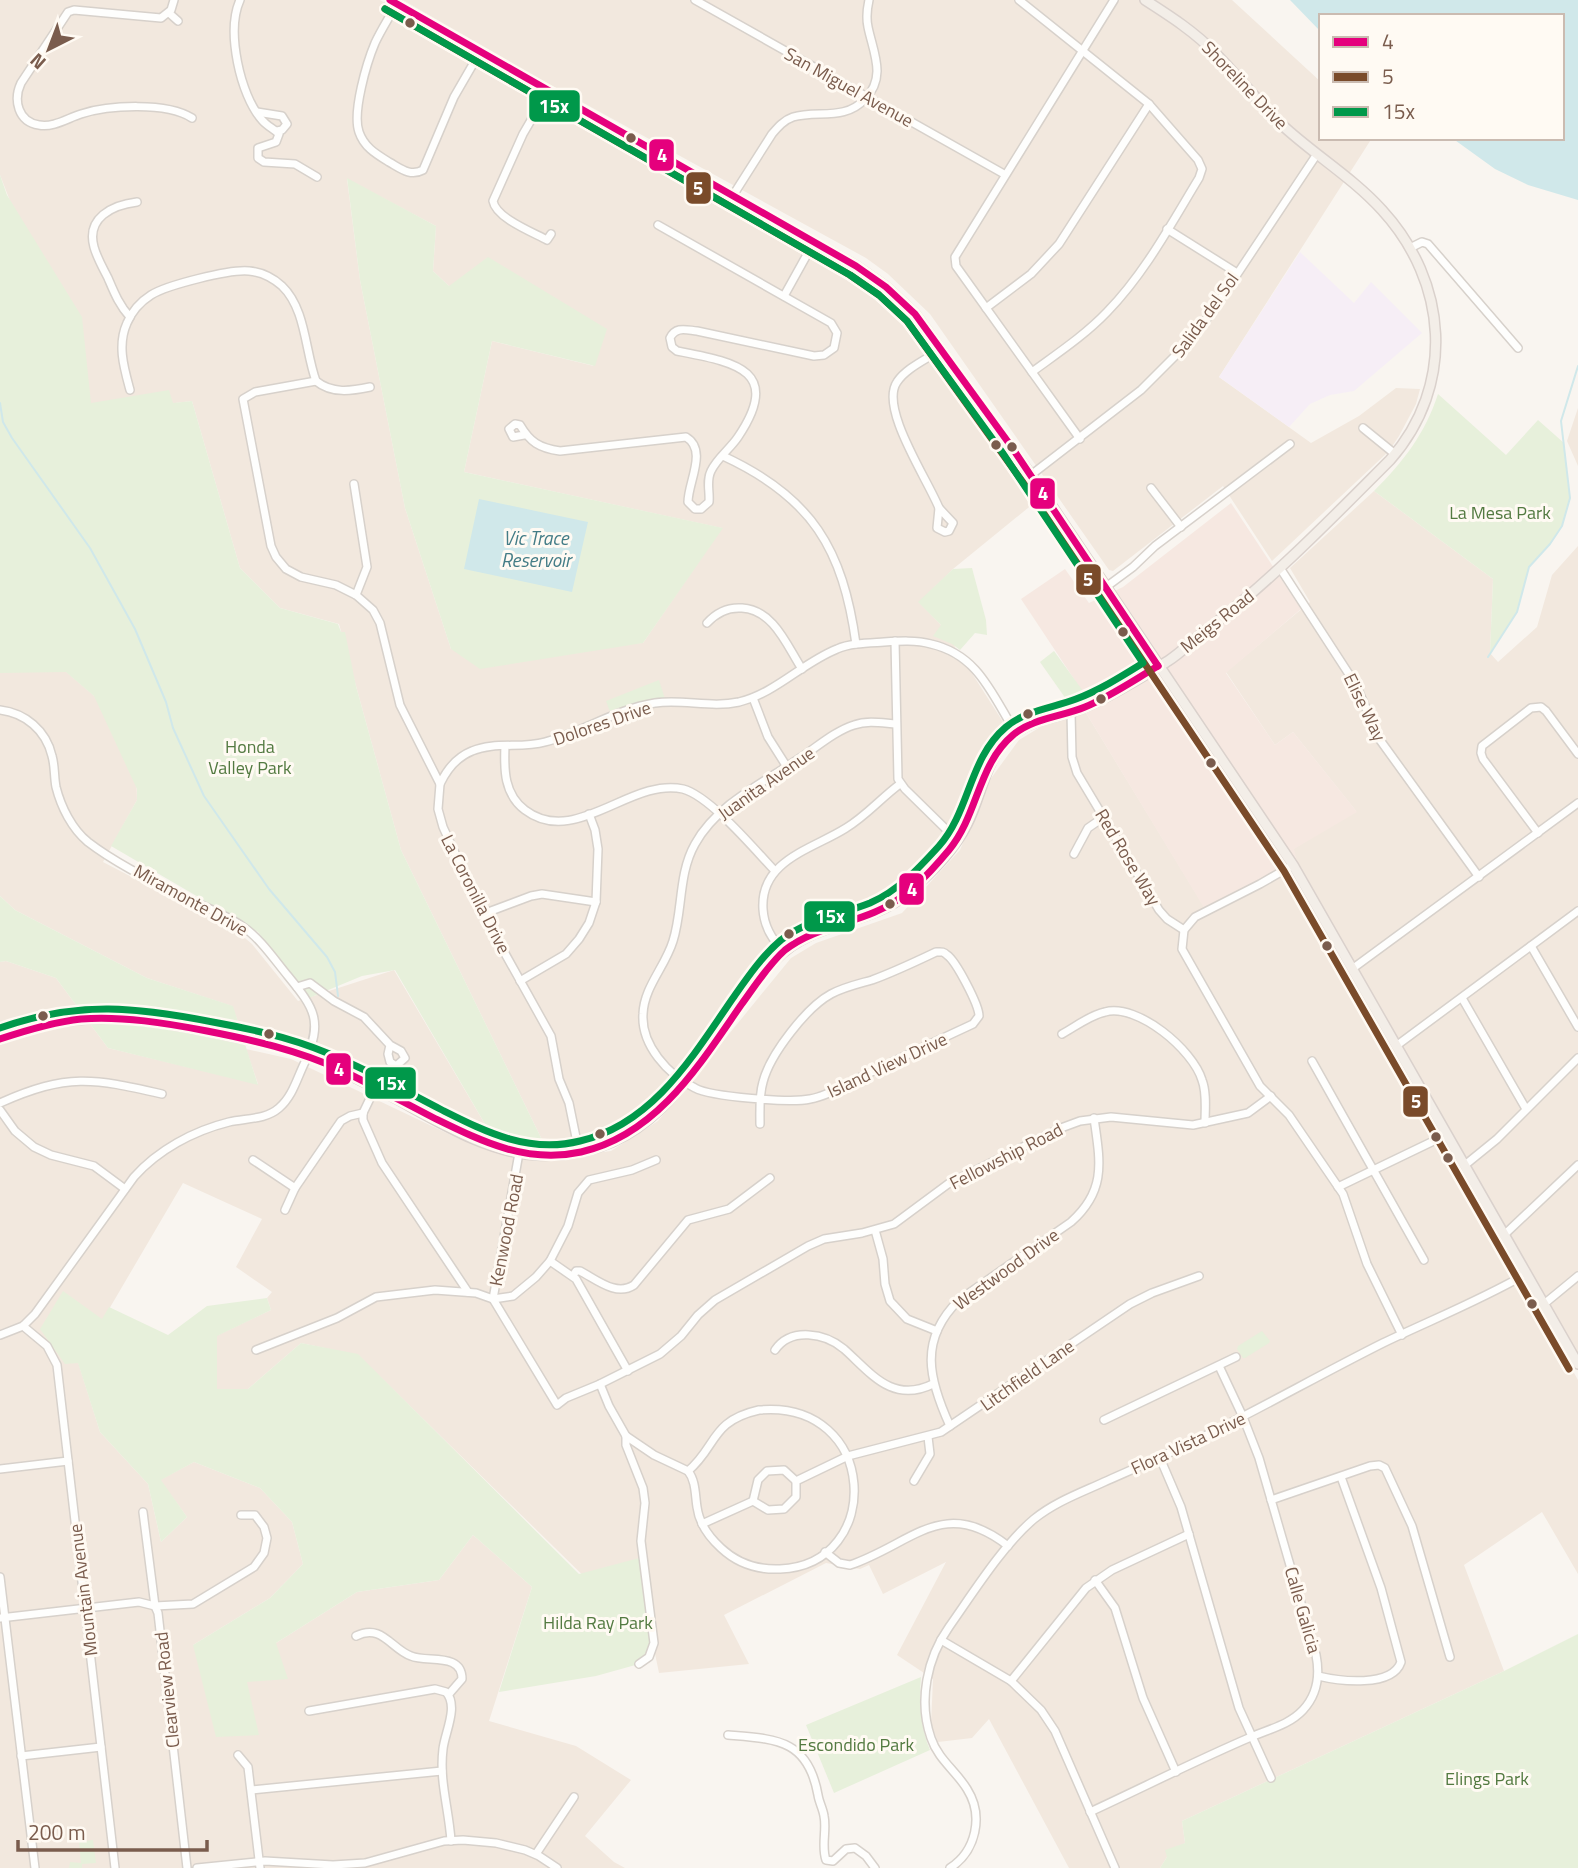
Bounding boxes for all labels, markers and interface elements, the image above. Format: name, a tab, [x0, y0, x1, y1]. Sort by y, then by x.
north arrow	[14, 14, 84, 84]
legend	[1319, 14, 1564, 140]
unlabelled marker	[403, 16, 417, 30]
text: 4	[1382, 25, 1394, 57]
street label: Shoreline Drive	[1196, 35, 1294, 135]
street label: San Miguel Avenue	[780, 40, 918, 134]
text: N	[23, 47, 52, 77]
text: 5	[1382, 60, 1394, 92]
line badge: 15x	[528, 89, 581, 123]
text: 15x	[539, 91, 569, 120]
text: 15x	[1382, 95, 1416, 127]
unlabelled marker	[624, 131, 638, 145]
line badge: 4	[648, 138, 675, 172]
text: 4	[657, 140, 667, 169]
line badge: 5	[685, 171, 712, 205]
text: 5	[693, 173, 703, 202]
street label: Salida del Sol	[1165, 267, 1245, 363]
unlabelled marker	[989, 438, 1003, 452]
unlabelled marker	[1005, 440, 1019, 454]
line badge: 4	[1029, 477, 1056, 510]
text: 4	[1038, 478, 1048, 507]
park label: La Mesa Park	[1449, 499, 1551, 526]
water label: Vic Trace Reservoir	[501, 523, 573, 574]
line badge: 5	[1075, 563, 1102, 596]
text: 5	[1083, 564, 1093, 593]
street label: Meigs Road	[1174, 583, 1260, 659]
unlabelled marker	[1116, 625, 1130, 639]
street label: Elise Way	[1337, 668, 1393, 746]
unlabelled marker	[1094, 692, 1108, 706]
street label: Dolores Drive	[550, 694, 654, 752]
unlabelled marker	[1021, 707, 1035, 721]
park label: Honda Valley Park	[208, 733, 292, 781]
street label: Juanita Avenue	[712, 740, 820, 826]
unlabelled marker	[1204, 756, 1218, 770]
street label: Red Rose Way	[1088, 803, 1168, 911]
street label: La Coronilla Drive	[434, 830, 518, 958]
street label: Miramonte Drive	[129, 857, 253, 943]
line badge: 4	[898, 872, 925, 906]
text: 4	[907, 874, 917, 903]
unlabelled marker	[883, 897, 897, 911]
line badge: 15x	[803, 900, 856, 933]
text: 15x	[815, 901, 845, 930]
unlabelled marker	[782, 927, 796, 941]
unlabelled marker	[1320, 939, 1334, 953]
unlabelled marker	[36, 1009, 50, 1023]
street label: Island View Drive	[823, 1025, 951, 1105]
unlabelled marker	[262, 1027, 276, 1041]
line badge: 4	[325, 1052, 352, 1086]
text: 4	[334, 1054, 344, 1083]
line badge: 15x	[364, 1066, 417, 1100]
text: 15x	[376, 1068, 406, 1097]
line badge: 5	[1402, 1085, 1429, 1118]
text: 5	[1411, 1086, 1421, 1115]
street label: Fellowship Road	[945, 1116, 1067, 1196]
unlabelled marker	[593, 1127, 607, 1141]
unlabelled marker	[1429, 1130, 1443, 1144]
unlabelled marker	[1441, 1151, 1455, 1165]
street label: Kenwood Road	[482, 1172, 530, 1288]
street label: Westwood Drive	[948, 1221, 1064, 1317]
unlabelled marker	[1525, 1297, 1539, 1311]
street label: Litchfield Lane	[974, 1333, 1080, 1417]
street label: Flora Vista Drive	[1126, 1405, 1250, 1481]
street label: Mountain Avenue	[62, 1522, 104, 1658]
street label: Calle Galicia	[1278, 1563, 1328, 1657]
park label: Hilda Ray Park	[543, 1609, 653, 1636]
street label: Clearview Road	[147, 1631, 187, 1749]
park label: Escondido Park	[798, 1731, 914, 1758]
park label: Elings Park	[1445, 1765, 1529, 1792]
scale bar	[18, 1808, 206, 1852]
text: 200 m	[28, 1816, 85, 1848]

